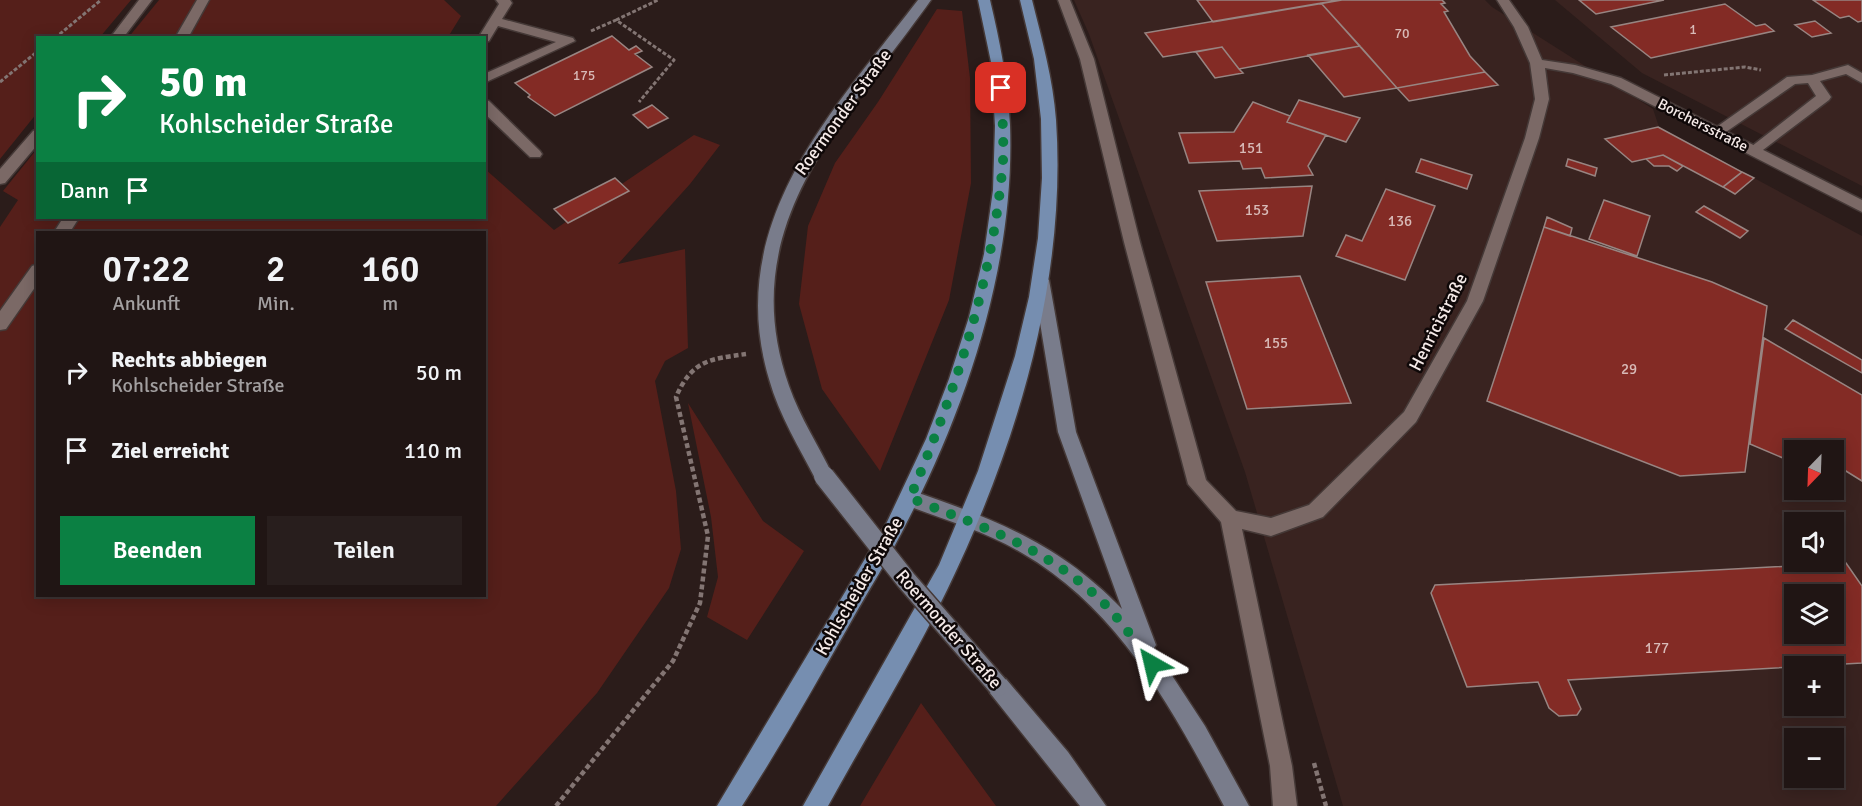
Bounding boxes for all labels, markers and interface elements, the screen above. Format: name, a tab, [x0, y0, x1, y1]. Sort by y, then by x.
house number: 1	[1689, 21, 1697, 38]
house number: 70	[1394, 25, 1410, 42]
street label: Roermonder Straße	[790, 45, 896, 179]
text: 50 m	[159, 57, 248, 108]
icon: right	[60, 60, 138, 138]
pin	[975, 62, 1026, 113]
house number: 175	[573, 67, 595, 84]
icon: arrive	[984, 71, 1017, 104]
street label: Borchersstraße	[1655, 95, 1751, 155]
text: Kohlscheider Straße	[159, 108, 393, 141]
house number: 151	[1239, 139, 1263, 157]
icon: arrive	[121, 174, 154, 207]
text: Dann	[60, 177, 109, 204]
house number: 153	[1245, 201, 1269, 219]
house number: 136	[1388, 212, 1412, 230]
text: 07:22	[103, 247, 190, 292]
text: 2	[266, 247, 286, 292]
text: 160	[361, 247, 420, 292]
street label: Henricistraße	[1404, 270, 1472, 374]
text: Ankunft	[113, 291, 180, 316]
text: Min.	[257, 291, 295, 316]
text: m	[382, 291, 398, 316]
house number: 155	[1264, 334, 1288, 352]
text: Rechts abbiegen	[111, 346, 267, 373]
icon: right	[60, 356, 93, 389]
text: 50 m	[416, 359, 462, 386]
house number: 29	[1621, 360, 1637, 378]
text: Kohlscheider Straße	[111, 373, 285, 398]
icon: arrive	[60, 434, 93, 467]
text: Ziel erreicht	[111, 437, 229, 464]
text: 110 m	[404, 437, 462, 464]
north arrow	[1784, 440, 1844, 500]
map controls	[1784, 440, 1844, 788]
button: sound	[1784, 512, 1844, 572]
street label: Kohlscheider Straße	[810, 513, 908, 659]
button: Beenden	[60, 516, 255, 585]
button: Teilen	[267, 516, 462, 585]
street label: Roermonder Straße	[891, 565, 1007, 693]
button: layers	[1784, 584, 1844, 644]
position arrow	[1120, 632, 1184, 696]
house number: 177	[1645, 639, 1669, 657]
button: +	[1784, 656, 1844, 716]
button: −	[1784, 728, 1844, 788]

